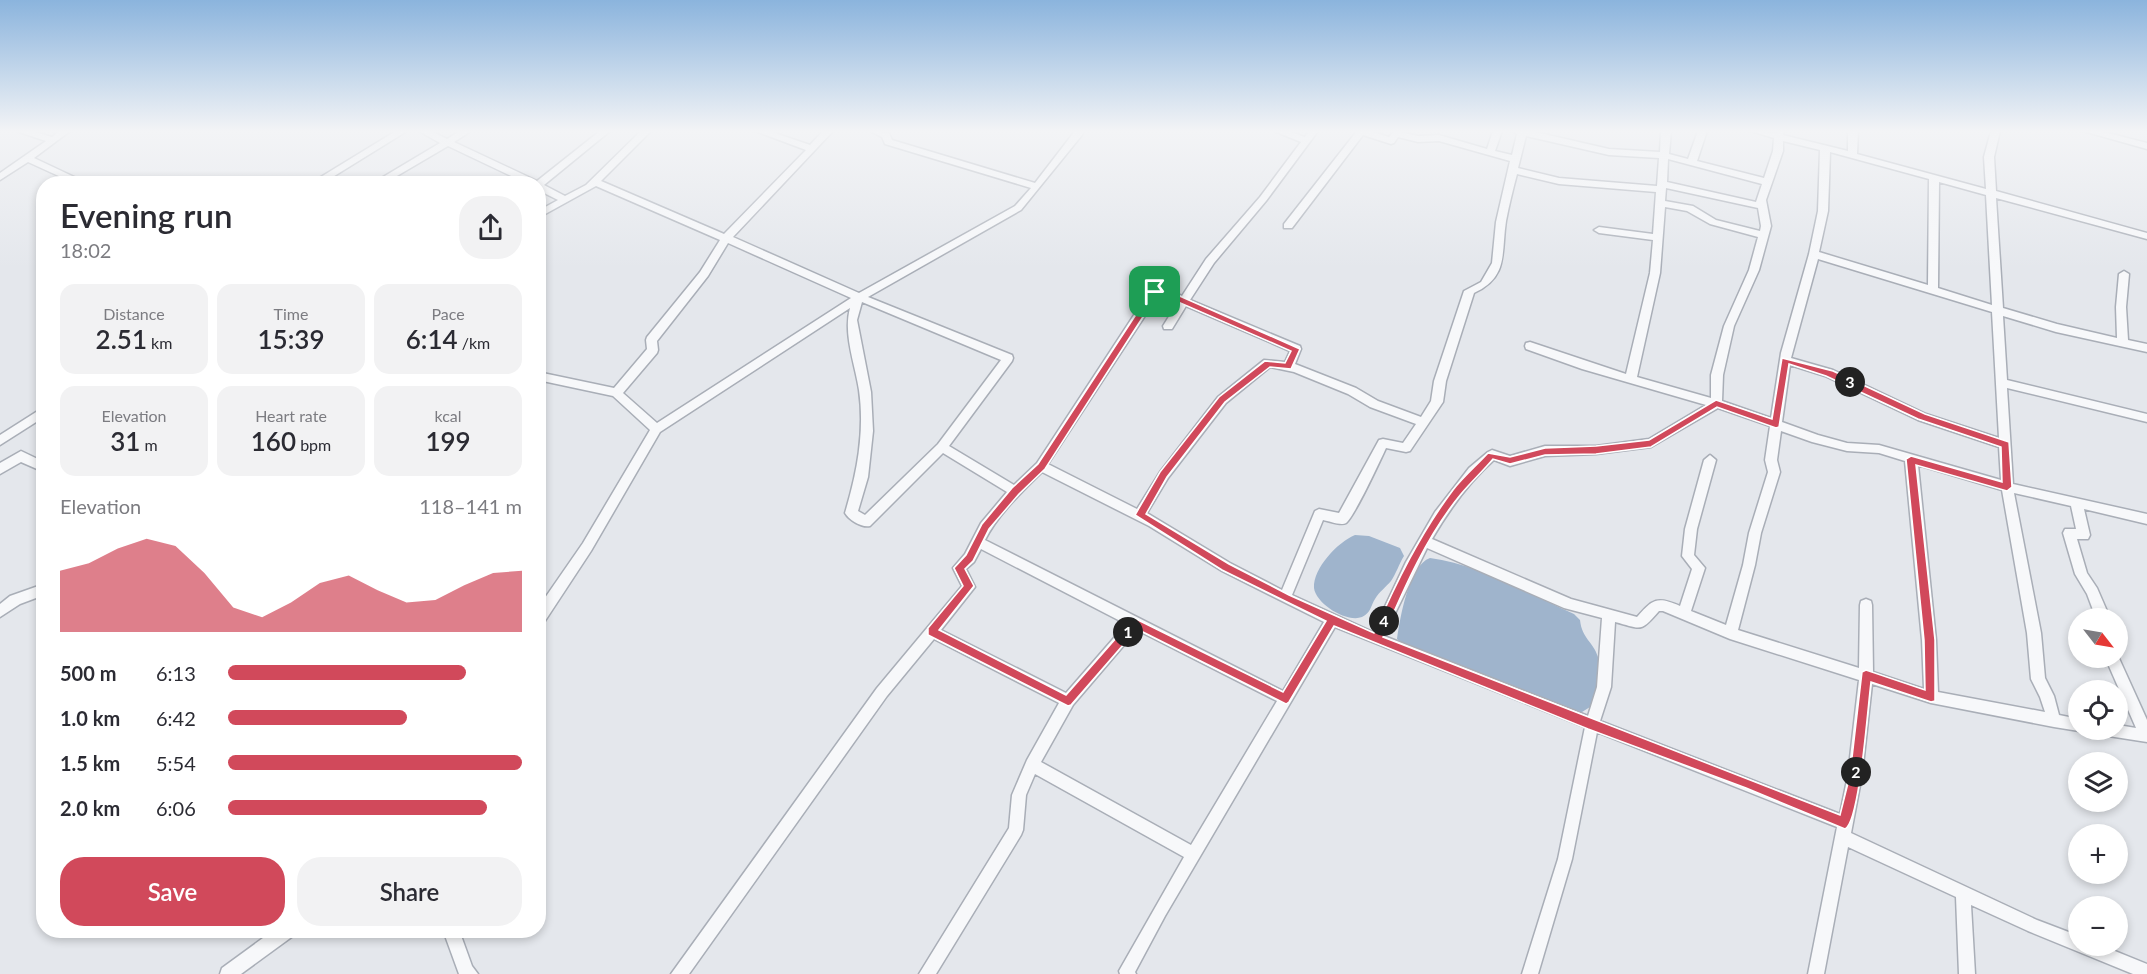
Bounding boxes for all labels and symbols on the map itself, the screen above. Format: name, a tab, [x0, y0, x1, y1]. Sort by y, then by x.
pin	[1129, 266, 1180, 317]
pin: 3	[1835, 367, 1865, 397]
pin: 4	[1369, 606, 1399, 636]
north arrow	[2068, 608, 2128, 668]
pin: 1	[1113, 617, 1143, 647]
pin: 2	[1841, 757, 1871, 787]

